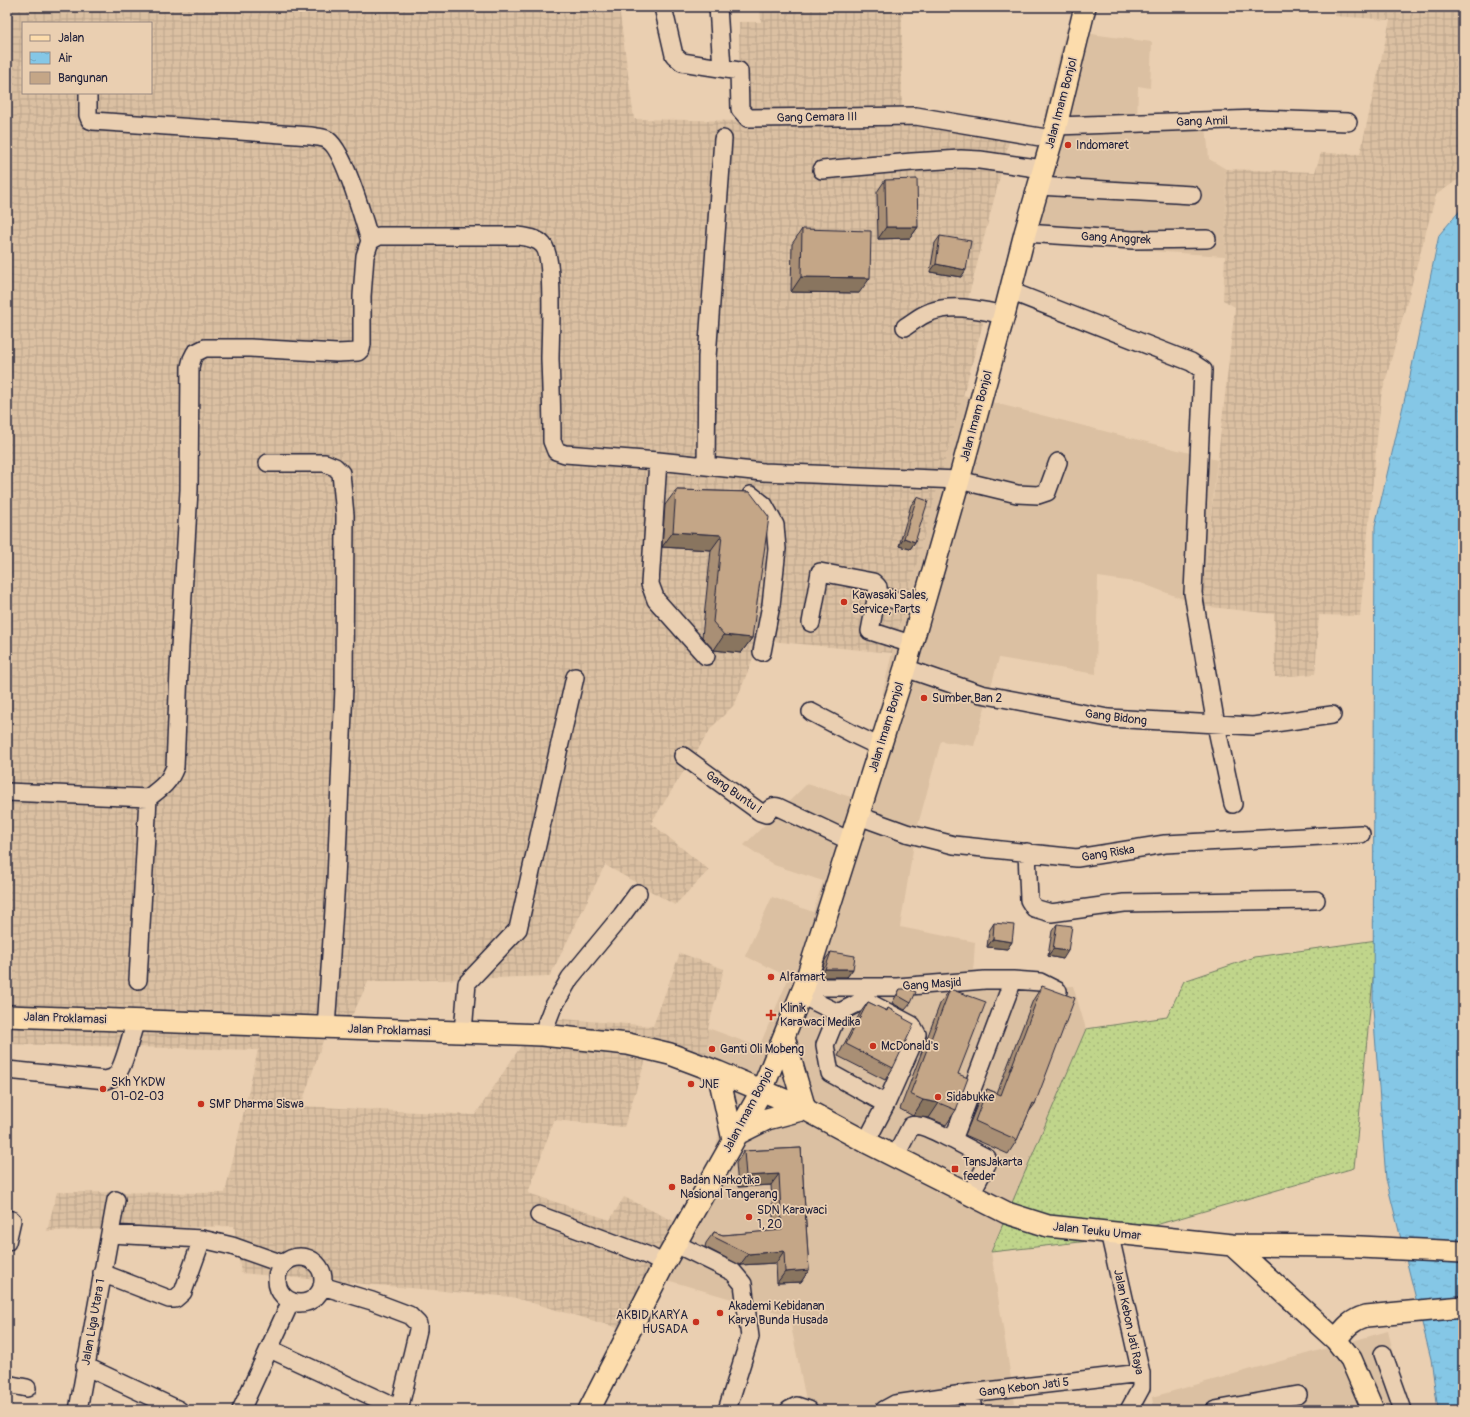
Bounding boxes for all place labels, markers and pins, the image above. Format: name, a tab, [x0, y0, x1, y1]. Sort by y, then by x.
place label: Indomaret	[1076, 138, 1129, 153]
marker: Indomaret	[1063, 140, 1073, 150]
place label: Kawasaki Sales, Service, Parts	[852, 588, 928, 617]
marker: Kawasaki Sales, Service, Parts	[839, 597, 849, 607]
place label: Sumber Ban 2	[932, 691, 1002, 706]
marker: Sumber Ban 2	[919, 693, 929, 703]
place label: Alfamart	[779, 970, 825, 985]
marker: Alfamart	[766, 972, 776, 982]
place label: Klinik Karawaci Medika	[780, 1001, 861, 1030]
marker: Klinik Karawaci Medika	[765, 1009, 777, 1021]
place label: McDonald's	[881, 1039, 939, 1054]
marker: McDonald's	[868, 1041, 878, 1051]
place label: Ganti Oli Mobeng	[720, 1042, 804, 1057]
marker: Ganti Oli Mobeng	[707, 1044, 717, 1054]
place label: SKh YKDW 01-02-03	[111, 1075, 165, 1104]
place label: JNE	[699, 1077, 719, 1092]
marker: JNE	[686, 1079, 696, 1089]
marker: SKh YKDW 01-02-03	[98, 1084, 108, 1094]
place label: Sidabukke	[946, 1090, 995, 1105]
marker: Sidabukke	[933, 1092, 943, 1102]
place label: SMP Dharma Siswa	[209, 1097, 304, 1112]
marker: SMP Dharma Siswa	[196, 1099, 206, 1109]
place label: TansJakarta feeder	[963, 1155, 1023, 1184]
marker: TansJakarta feeder	[950, 1164, 960, 1174]
place label: Badan Narkotika Nasional Tangerang	[680, 1173, 778, 1202]
marker: Badan Narkotika Nasional Tangerang	[667, 1182, 677, 1192]
place label: SDN Karawaci 1, 20	[757, 1203, 827, 1232]
marker: SDN Karawaci 1, 20	[744, 1212, 754, 1222]
place label: Akademi Kebidanan Karya Bunda Husada	[728, 1299, 829, 1328]
place label: AKBID KARYA HUSADA	[616, 1308, 688, 1337]
marker: Akademi Kebidanan Karya Bunda Husada	[715, 1308, 725, 1318]
marker: AKBID KARYA HUSADA	[691, 1317, 701, 1327]

